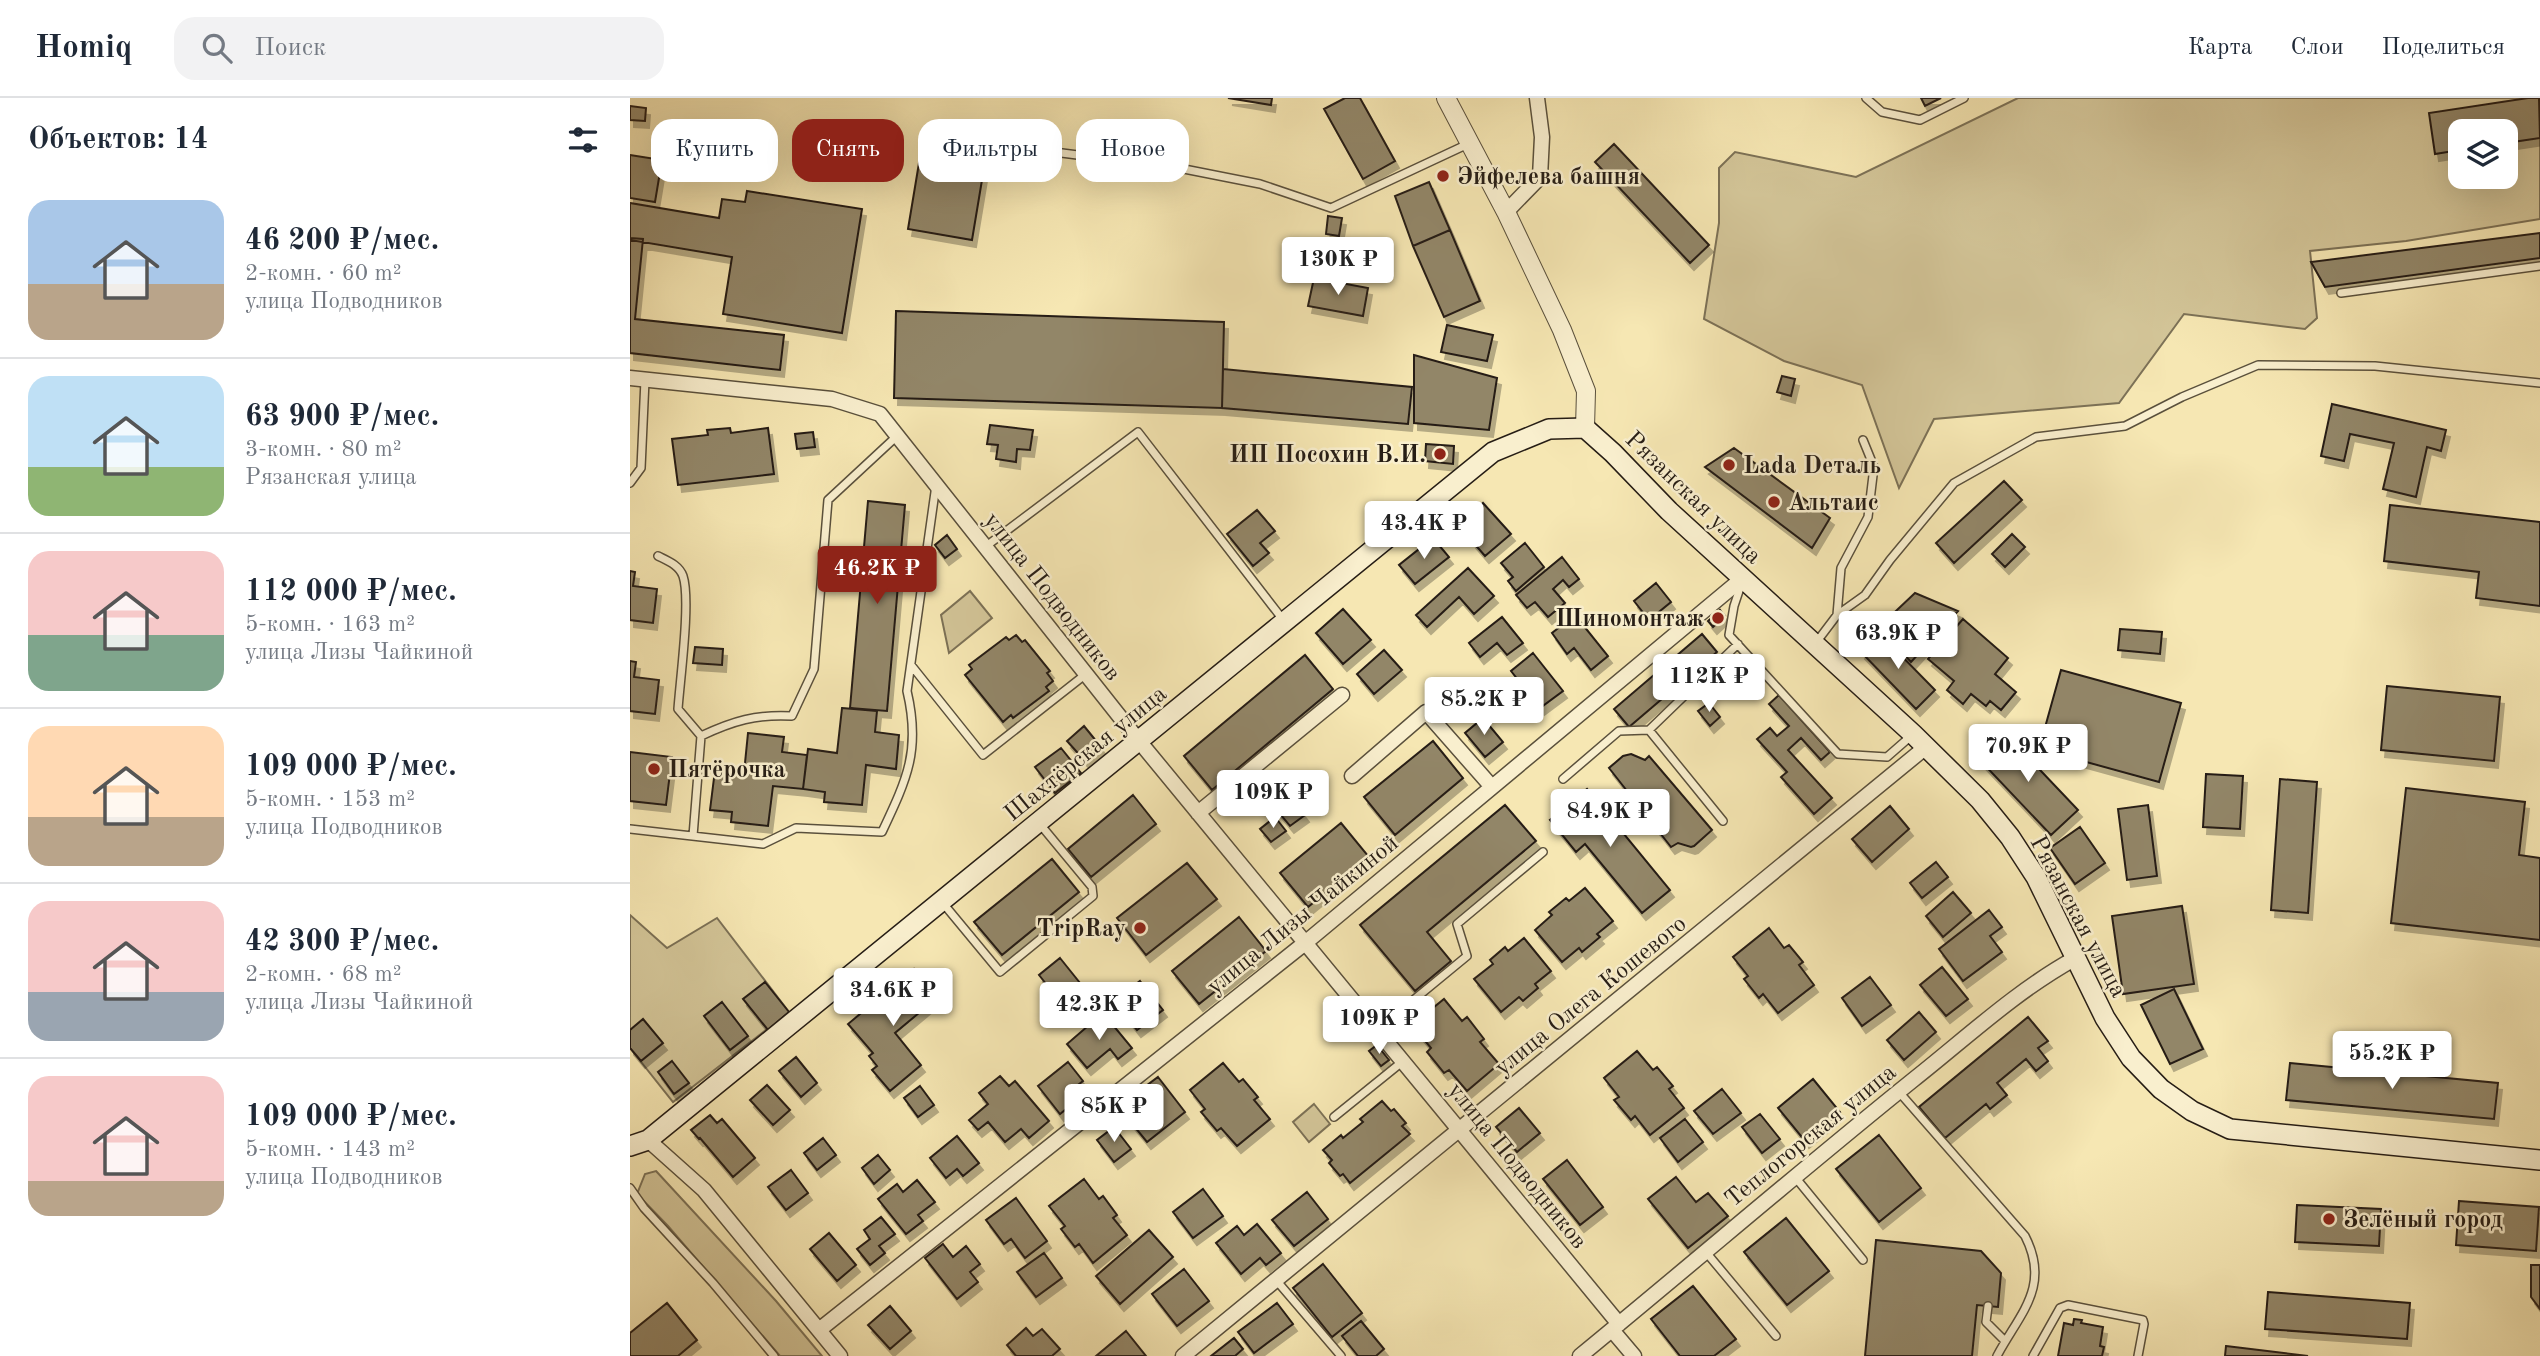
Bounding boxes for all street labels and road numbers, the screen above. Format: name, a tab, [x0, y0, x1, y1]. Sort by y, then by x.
street label: Рязанская улица	[1620, 428, 1765, 569]
street label: улица Подводников	[979, 509, 1124, 686]
street label: Шахтёрская улица	[1001, 682, 1172, 827]
street label: улица Лизы Чайкиной	[1203, 831, 1403, 1000]
street label: Рязанская улица	[2025, 832, 2130, 1002]
street label: улица Олега Кошевого	[1491, 912, 1692, 1081]
street label: Теплогорская улица	[1721, 1060, 1901, 1213]
street label: улица Подводников	[1442, 1079, 1591, 1254]

